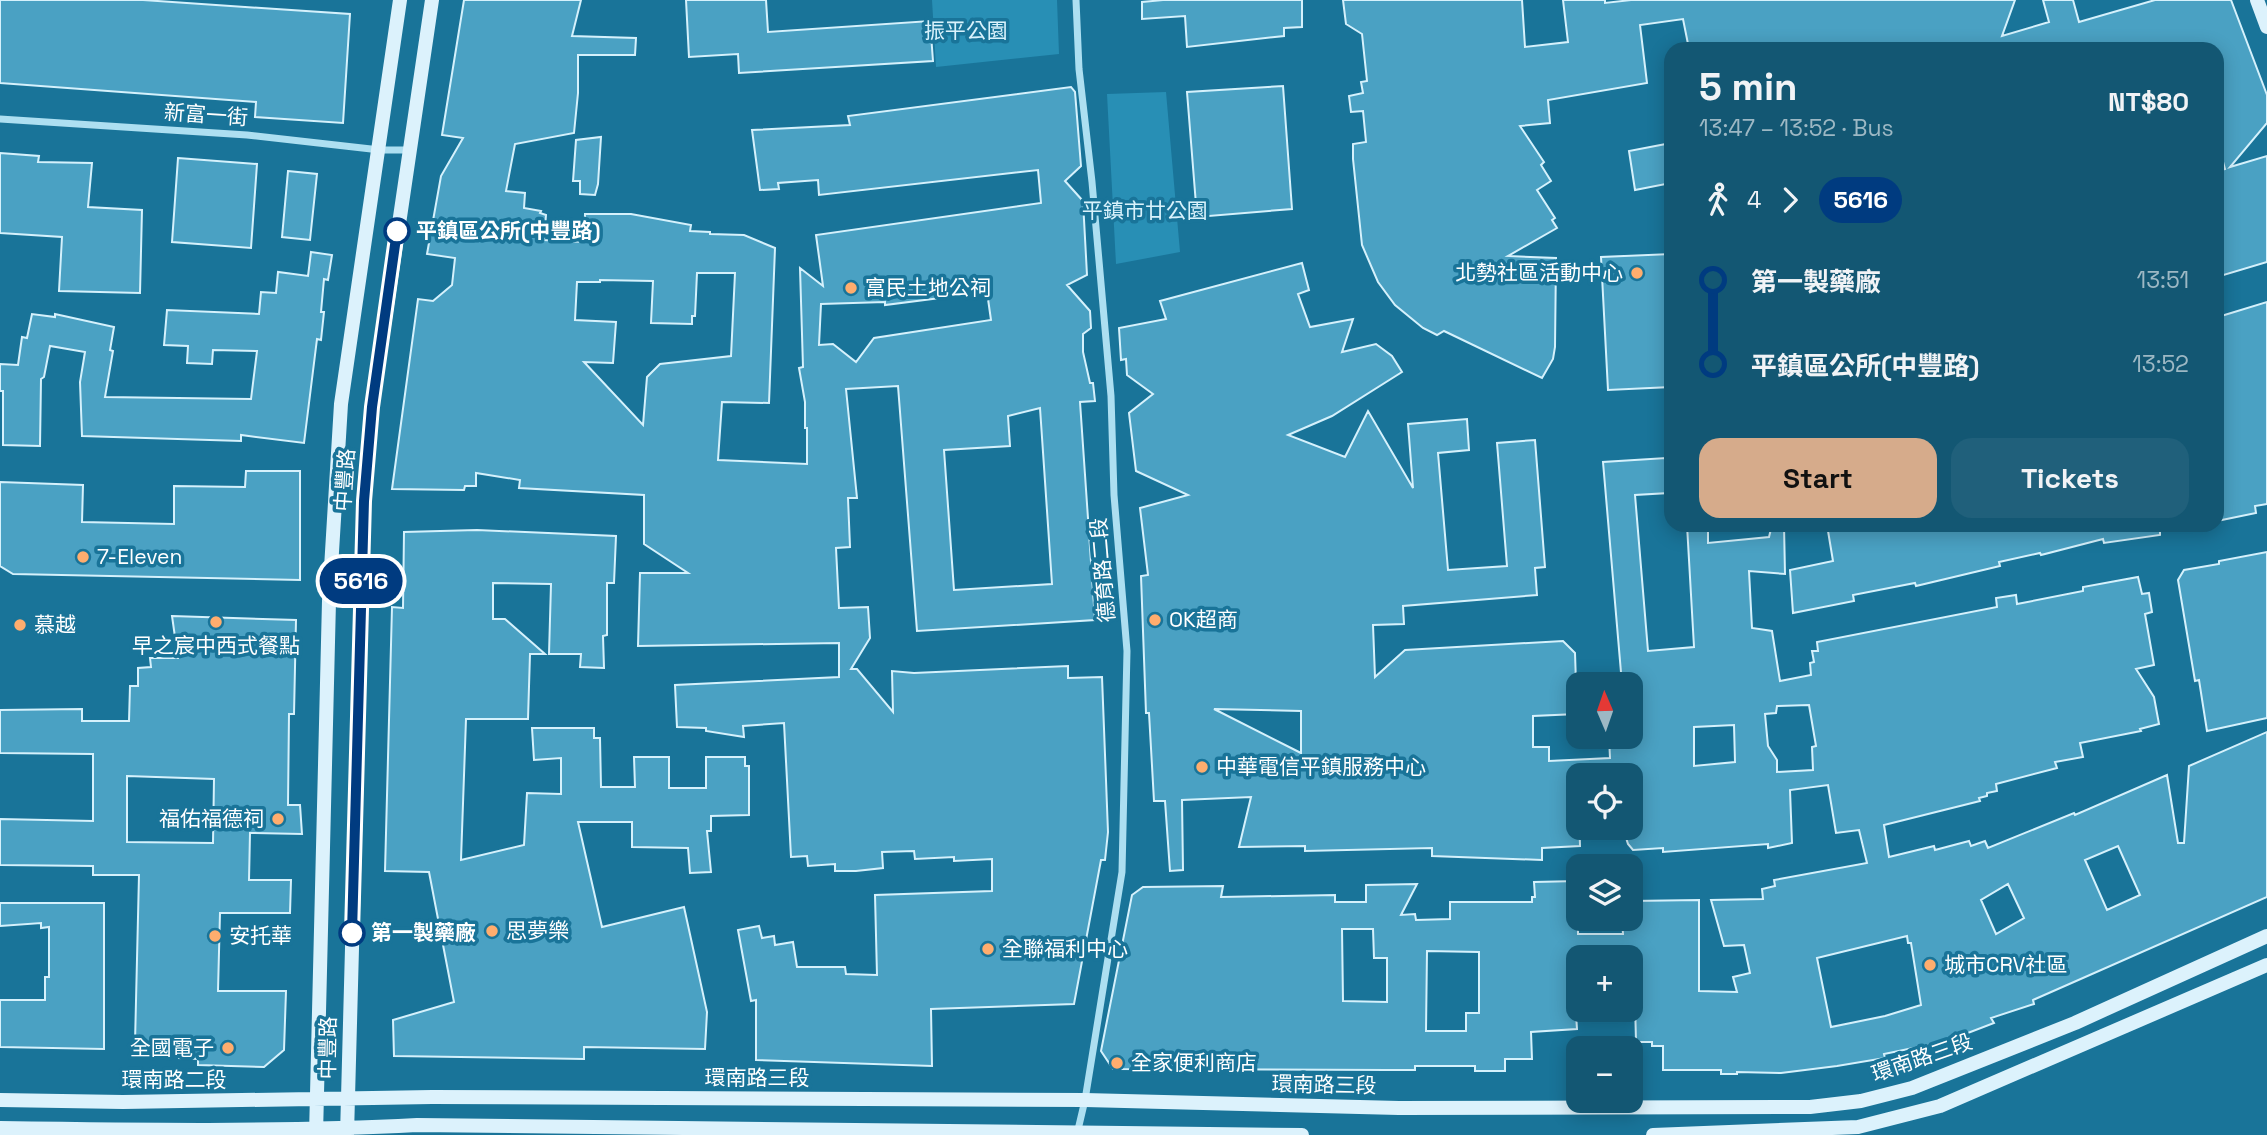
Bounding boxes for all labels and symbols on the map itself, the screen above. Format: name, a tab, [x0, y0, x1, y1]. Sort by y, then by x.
park label: 振平公園	[924, 17, 1008, 44]
street label: 新富一街	[163, 98, 249, 131]
park label: 平鎮市廿公園	[1082, 197, 1208, 224]
place label: 平鎮區公所(中豐路)	[416, 217, 601, 244]
marker: 平鎮區公所(中豐路)	[384, 218, 410, 244]
place label: 北勢社區活動中心	[1455, 259, 1623, 286]
marker: 北勢社區活動中心	[1629, 265, 1645, 281]
place label: 富民土地公祠	[865, 274, 991, 301]
marker: 富民土地公祠	[843, 280, 859, 296]
street label: 中豐路	[329, 448, 360, 512]
street label: 德育路二段	[1084, 517, 1121, 624]
place label: 7-Eleven	[97, 543, 182, 570]
marker: 7-Eleven	[75, 549, 91, 565]
line badge: 5616	[312, 558, 410, 604]
place label: OK超商	[1169, 606, 1238, 633]
place label: 慕越	[34, 611, 76, 638]
marker: OK超商	[1147, 612, 1163, 628]
marker: 早之宸中西式餐點	[208, 614, 224, 630]
marker: 慕越	[12, 617, 28, 633]
place label: 早之宸中西式餐點	[132, 632, 300, 659]
north arrow	[1566, 672, 1643, 749]
place label: 中華電信平鎮服務中心	[1216, 753, 1426, 780]
marker: 中華電信平鎮服務中心	[1194, 759, 1210, 775]
place label: 福佑福德祠	[159, 805, 264, 832]
marker: 福佑福德祠	[270, 811, 286, 827]
place label: 思夢樂	[506, 917, 569, 944]
place label: 第一製藥廠	[371, 919, 476, 946]
marker: 第一製藥廠	[339, 920, 365, 946]
place label: 安托華	[229, 922, 292, 949]
marker: 思夢樂	[484, 923, 500, 939]
marker: 安托華	[207, 928, 223, 944]
place label: 全聯福利中心	[1002, 935, 1128, 962]
marker: 全聯福利中心	[980, 941, 996, 957]
place label: 城市CRV社區	[1944, 951, 2067, 978]
marker: 城市CRV社區	[1922, 957, 1938, 973]
street label: 中豐路	[313, 1016, 342, 1080]
street label: 環南路三段	[1868, 1028, 1976, 1087]
place label: 全國電子	[130, 1034, 214, 1061]
marker: 全國電子	[220, 1040, 236, 1056]
place label: 全家便利商店	[1131, 1049, 1257, 1076]
marker: 全家便利商店	[1109, 1055, 1125, 1071]
street label: 環南路三段	[705, 1064, 810, 1091]
street label: 環南路二段	[122, 1066, 227, 1093]
street label: 環南路三段	[1271, 1070, 1377, 1099]

